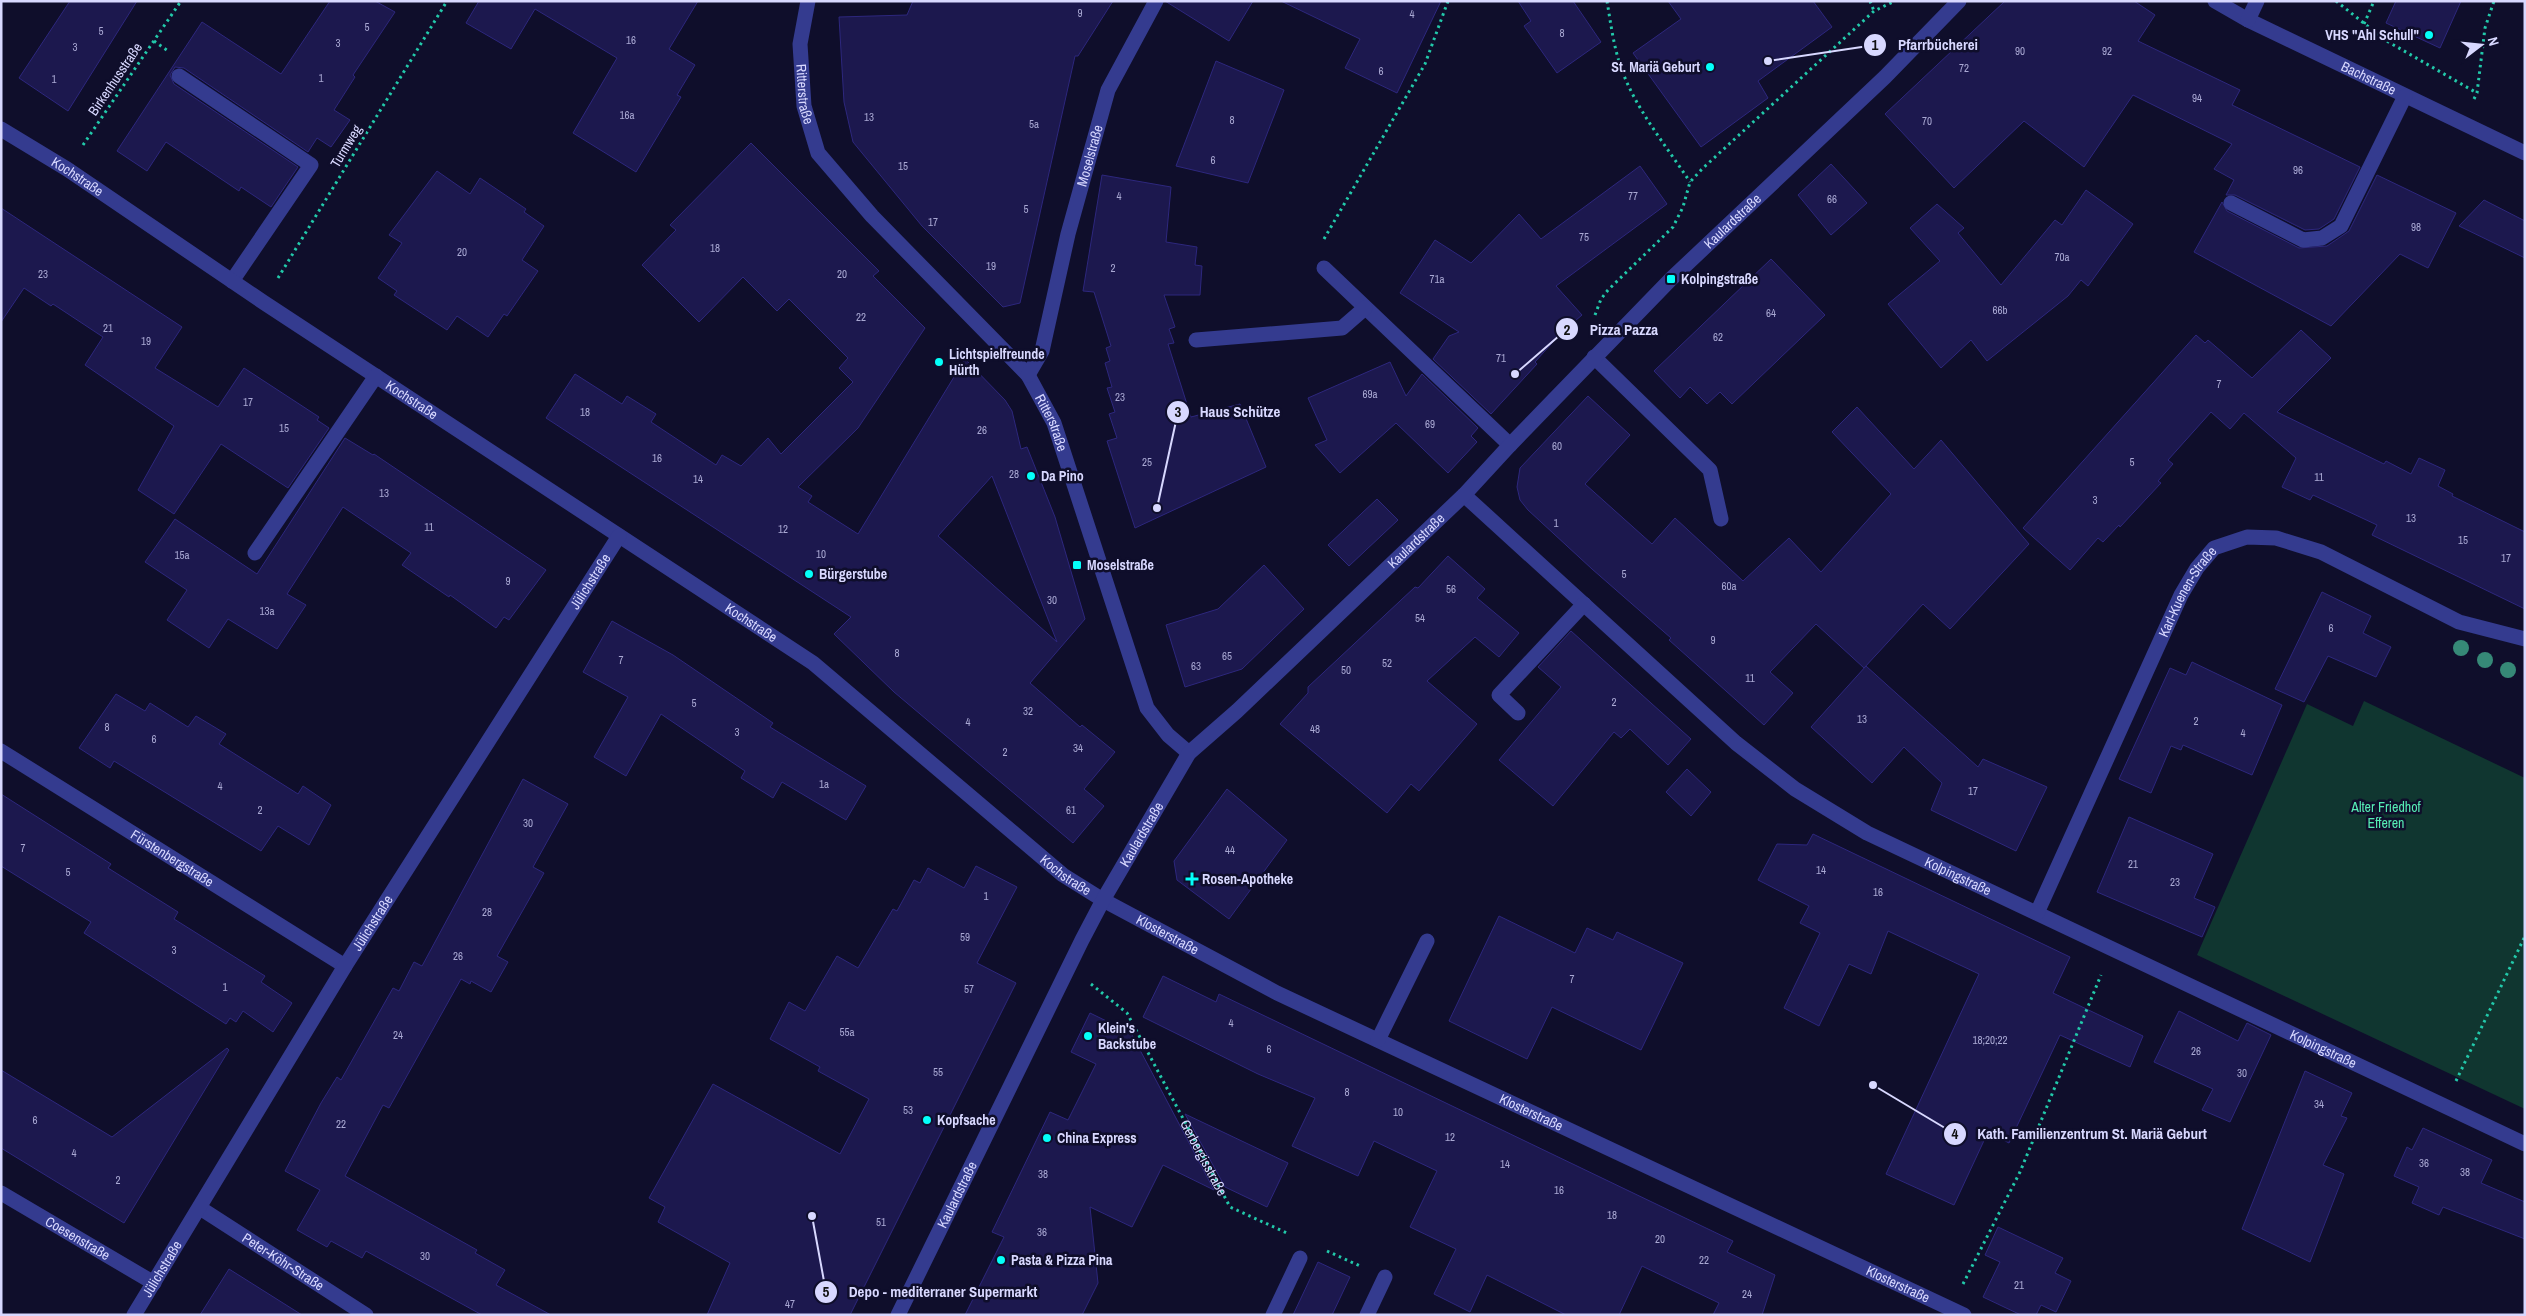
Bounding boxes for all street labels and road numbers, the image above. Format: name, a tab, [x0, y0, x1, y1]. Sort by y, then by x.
street label: Birkenhusstraße	[84, 39, 146, 119]
street label: Bachstraße	[2338, 57, 2399, 99]
street label: Ritterstraße	[792, 63, 818, 126]
street label: Turmweg	[326, 121, 366, 171]
street label: Moselstraße	[1073, 123, 1107, 188]
street label: Kochstraße	[48, 153, 107, 200]
street label: Kaulardstraße	[1700, 190, 1765, 252]
street label: Kochstraße	[382, 376, 441, 423]
street label: Ritterstraße	[1031, 391, 1072, 453]
street label: Kaulardstraße	[1384, 509, 1448, 572]
street label: Karl-Kuenen-Straße	[2154, 543, 2220, 640]
street label: Jülichstraße	[566, 550, 615, 613]
street label: Kochstraße	[722, 599, 781, 646]
street label: Kaulardstraße	[1115, 799, 1167, 870]
street label: Fürstenbergstraße	[127, 825, 217, 891]
street label: Kochstraße	[1037, 851, 1095, 899]
street label: Kolpingstraße	[1922, 853, 1994, 899]
street label: Jülichstraße	[348, 892, 397, 954]
street label: Klosterstraße	[1133, 910, 1202, 959]
street label: Kolpingstraße	[2287, 1025, 2360, 1072]
street label: Klosterstraße	[1496, 1090, 1566, 1135]
street label: Gerbergisstraße	[1176, 1116, 1231, 1199]
street label: Kaulardstraße	[933, 1158, 981, 1231]
street label: Coesenstraße	[42, 1212, 113, 1264]
street label: Peter-Köhr-Straße	[239, 1229, 328, 1295]
street label: Jülichstraße	[138, 1237, 186, 1300]
street label: Klosterstraße	[1863, 1261, 1933, 1307]

